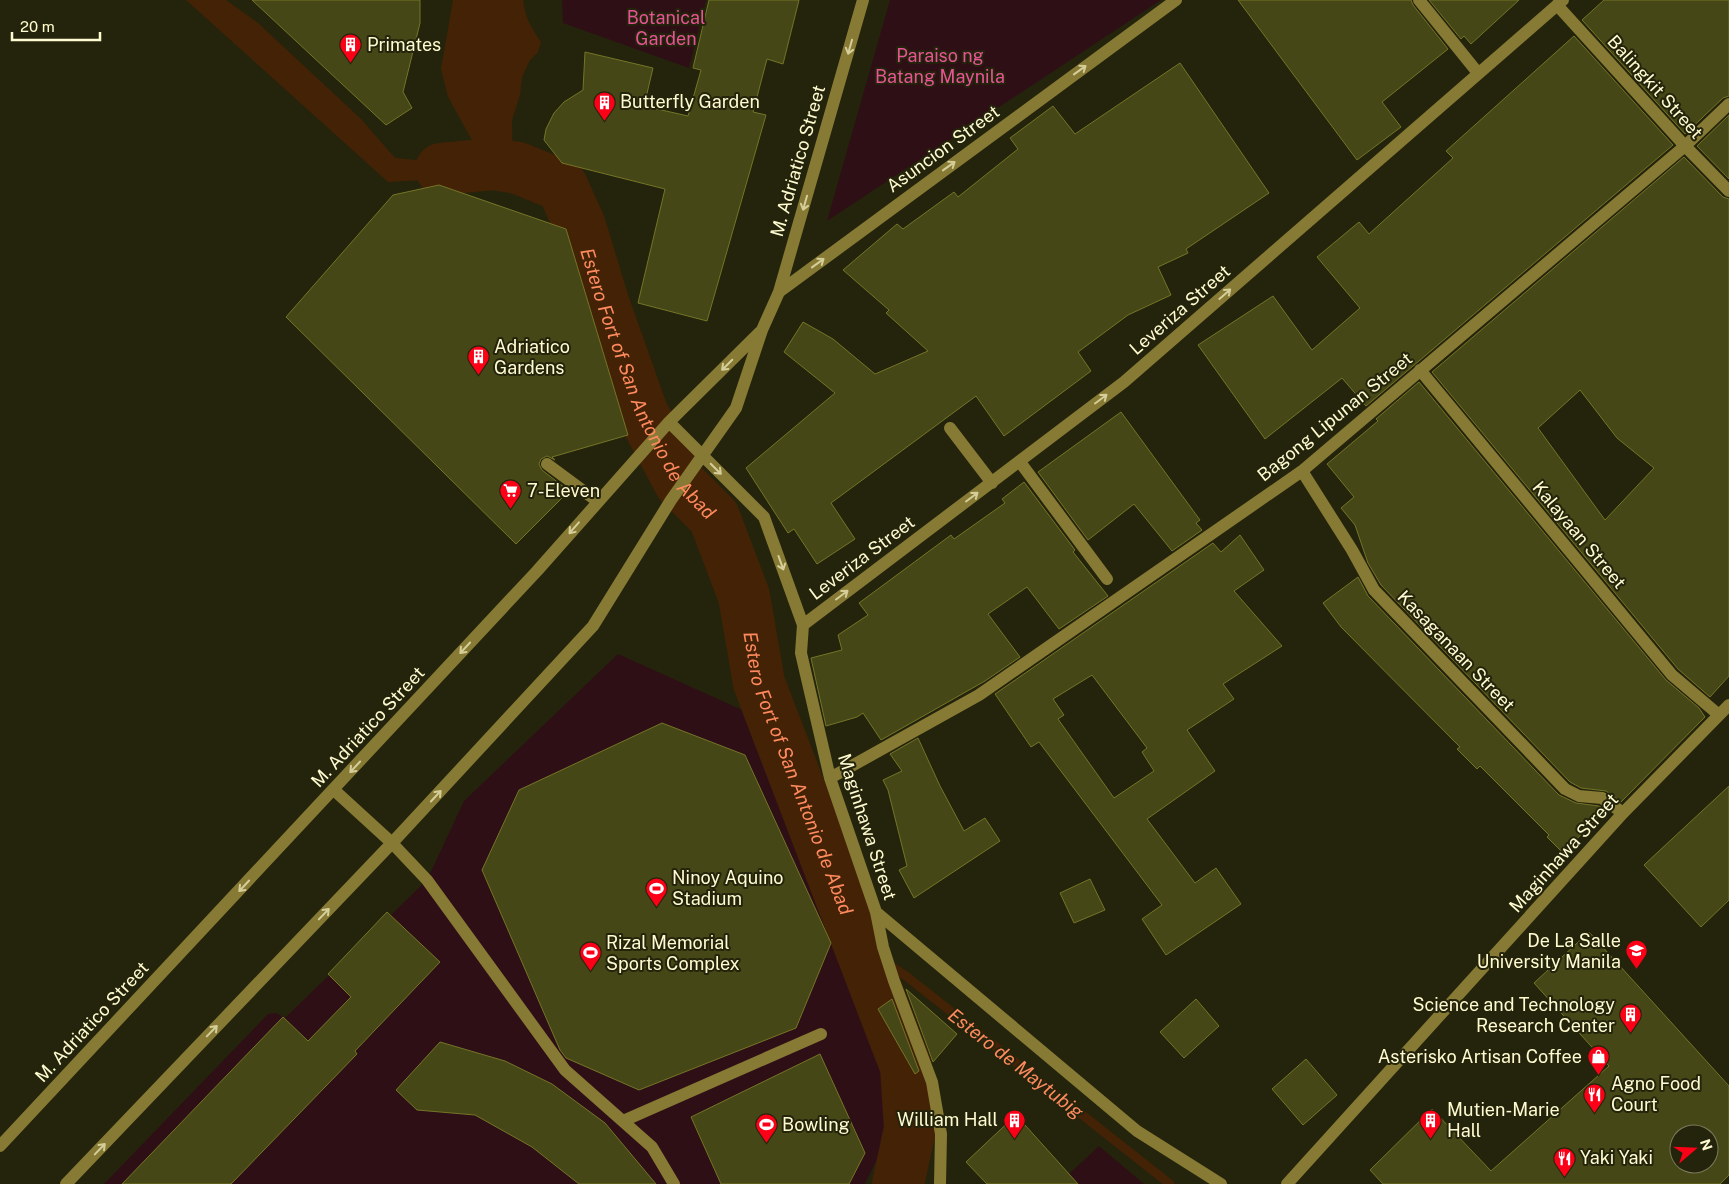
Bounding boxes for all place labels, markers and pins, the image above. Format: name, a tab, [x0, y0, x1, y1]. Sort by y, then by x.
building icon: Primates	[339, 33, 363, 64]
place label: Primates	[367, 34, 441, 55]
building icon: Butterfly Garden	[592, 90, 616, 121]
place label: Butterfly Garden	[620, 91, 760, 112]
place label: Adriatico Gardens	[494, 336, 570, 378]
building icon: Adriatico Gardens	[466, 345, 490, 376]
supermarket icon: 7-Eleven	[499, 479, 523, 510]
place label: 7-Eleven	[527, 480, 600, 501]
place label: Ninoy Aquino Stadium	[672, 867, 784, 909]
sports icon: Ninoy Aquino Stadium	[644, 876, 668, 907]
place label: De La Salle University Manila	[1477, 930, 1621, 972]
place label: Rizal Memorial Sports Complex	[606, 932, 740, 974]
school or university icon: De La Salle University Manila	[1625, 939, 1649, 970]
sports icon: Rizal Memorial Sports Complex	[578, 941, 602, 972]
place label: Science and Technology Research Center	[1412, 994, 1615, 1036]
building icon: Science and Technology Research Center	[1619, 1003, 1643, 1034]
shop icon: Asterisko Artisan Coffee	[1586, 1045, 1610, 1076]
place label: Asterisko Artisan Coffee	[1378, 1046, 1582, 1067]
place label: Agno Food Court	[1611, 1073, 1701, 1115]
restaurant icon: Agno Food Court	[1583, 1082, 1607, 1113]
place label: Mutien-Marie Hall	[1447, 1099, 1560, 1141]
building icon: William Hall	[1002, 1108, 1026, 1139]
building icon: Mutien-Marie Hall	[1419, 1108, 1443, 1139]
place label: William Hall	[897, 1109, 998, 1130]
sports icon: Bowling	[754, 1113, 778, 1144]
place label: Bowling	[782, 1114, 850, 1135]
restaurant icon: Yaki Yaki	[1552, 1146, 1576, 1177]
place label: Yaki Yaki	[1580, 1147, 1653, 1168]

